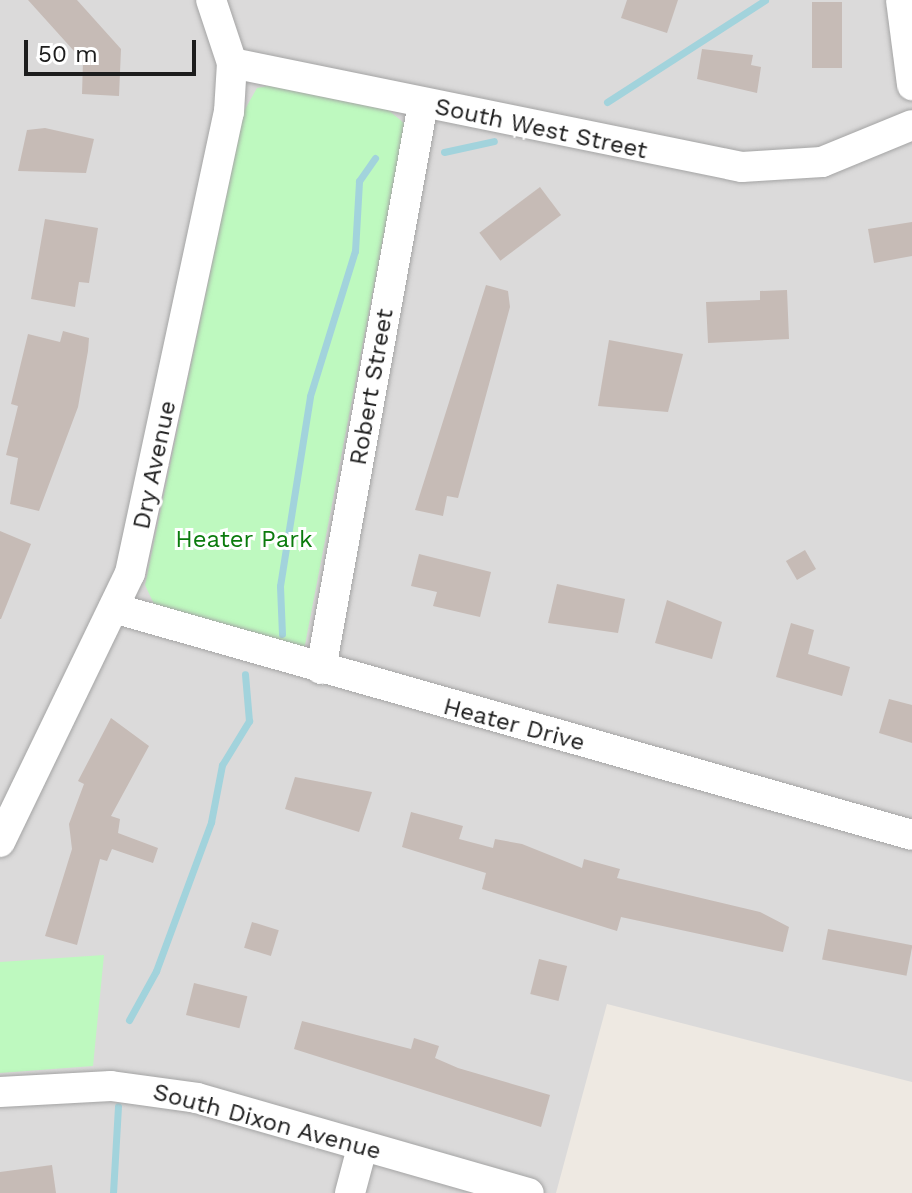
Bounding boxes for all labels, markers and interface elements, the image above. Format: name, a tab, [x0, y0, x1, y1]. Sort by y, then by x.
scale bar	[28, 24, 200, 74]
text: 50 m	[38, 40, 98, 68]
street label: South West Street	[432, 92, 650, 166]
street label: Robert Street	[344, 307, 400, 467]
street label: Dry Avenue	[127, 397, 183, 533]
park label: Heater Park	[175, 526, 313, 554]
street label: Heater Drive	[440, 692, 588, 758]
street label: South Dixon Avenue	[149, 1078, 385, 1166]

